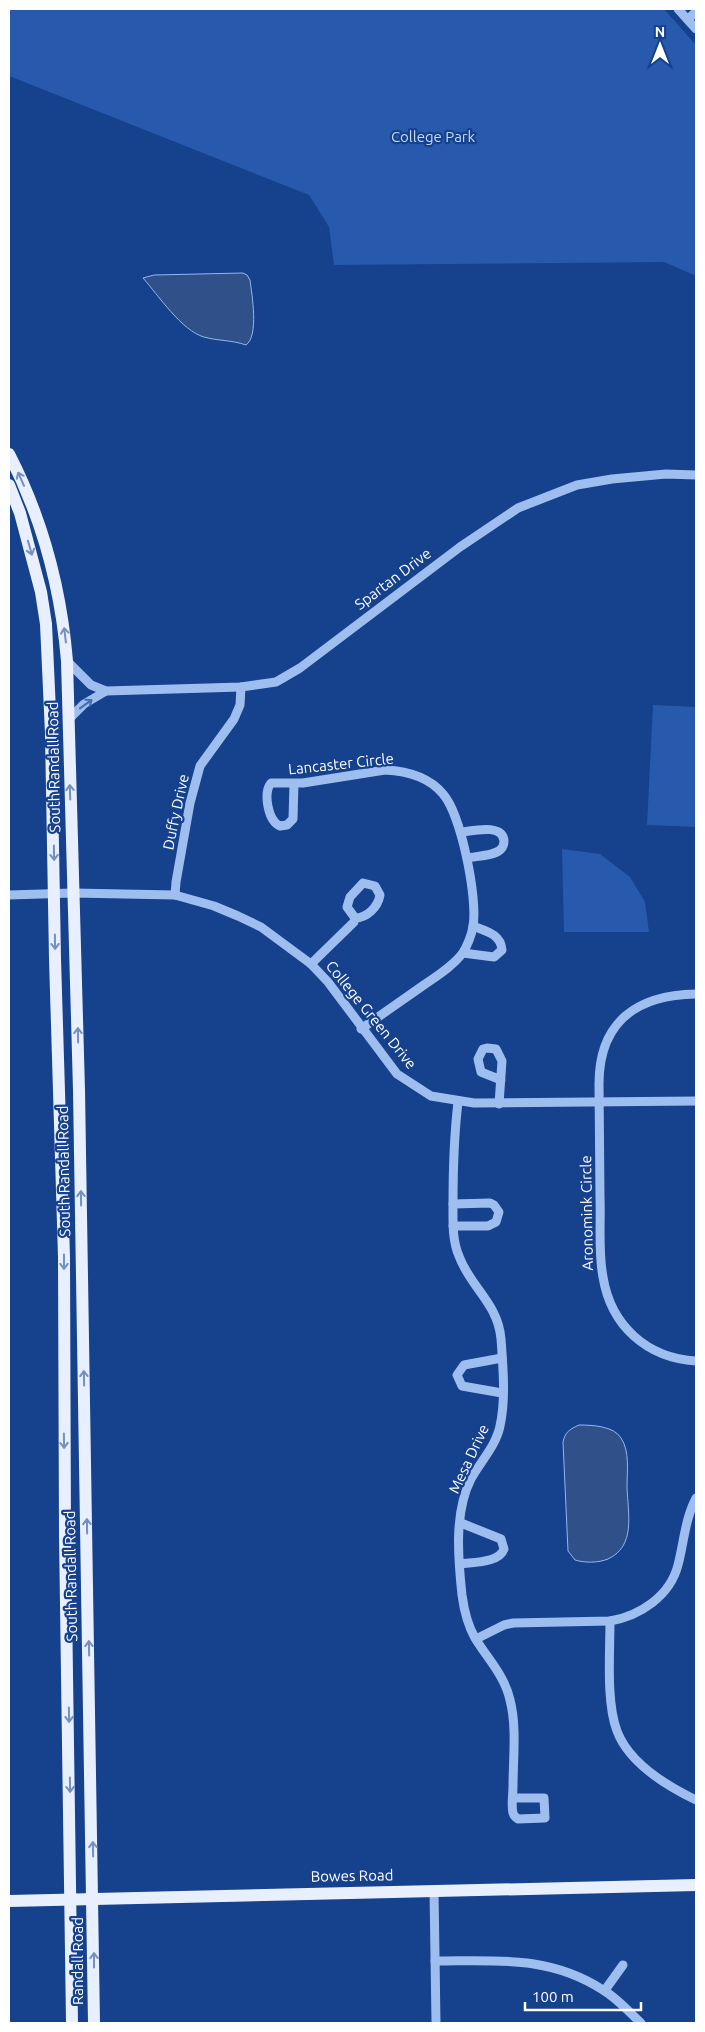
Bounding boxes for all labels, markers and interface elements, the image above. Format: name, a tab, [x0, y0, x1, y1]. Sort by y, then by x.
north arrow	[635, 20, 685, 70]
text: N	[655, 24, 665, 40]
park label: College Park	[391, 128, 476, 145]
one-way arrow	[15, 472, 25, 487]
one-way arrow	[26, 539, 35, 555]
street label: Spartan Drive	[351, 544, 434, 613]
one-way arrow	[60, 628, 70, 644]
one-way arrow	[79, 699, 93, 709]
street label: South Randall Road	[44, 701, 63, 833]
street label: Lancaster Circle	[287, 750, 395, 777]
street label: Duffy Drive	[159, 772, 192, 851]
one-way arrow	[66, 784, 75, 800]
one-way arrow	[49, 844, 58, 860]
one-way arrow	[50, 934, 60, 950]
street label: College Green Drive	[323, 957, 420, 1072]
one-way arrow	[73, 1028, 83, 1044]
street label: South Randall Road	[54, 1105, 73, 1237]
street label: Aronomink Circle	[577, 1155, 596, 1271]
one-way arrow	[76, 1190, 86, 1206]
one-way arrow	[59, 1254, 69, 1270]
one-way arrow	[79, 1370, 89, 1386]
street label: Mesa Drive	[445, 1421, 492, 1496]
one-way arrow	[59, 1433, 69, 1449]
street label: South Randall Road	[61, 1510, 80, 1642]
one-way arrow	[82, 1518, 92, 1534]
one-way arrow	[84, 1640, 94, 1656]
one-way arrow	[64, 1707, 74, 1723]
one-way arrow	[65, 1777, 75, 1793]
one-way arrow	[88, 1841, 98, 1858]
street label: Bowes Road	[310, 1866, 393, 1885]
street label: Randall Road	[69, 1917, 86, 2005]
one-way arrow	[89, 1953, 99, 1969]
scale bar	[525, 1980, 641, 2012]
text: 100 m	[532, 1988, 574, 2005]

